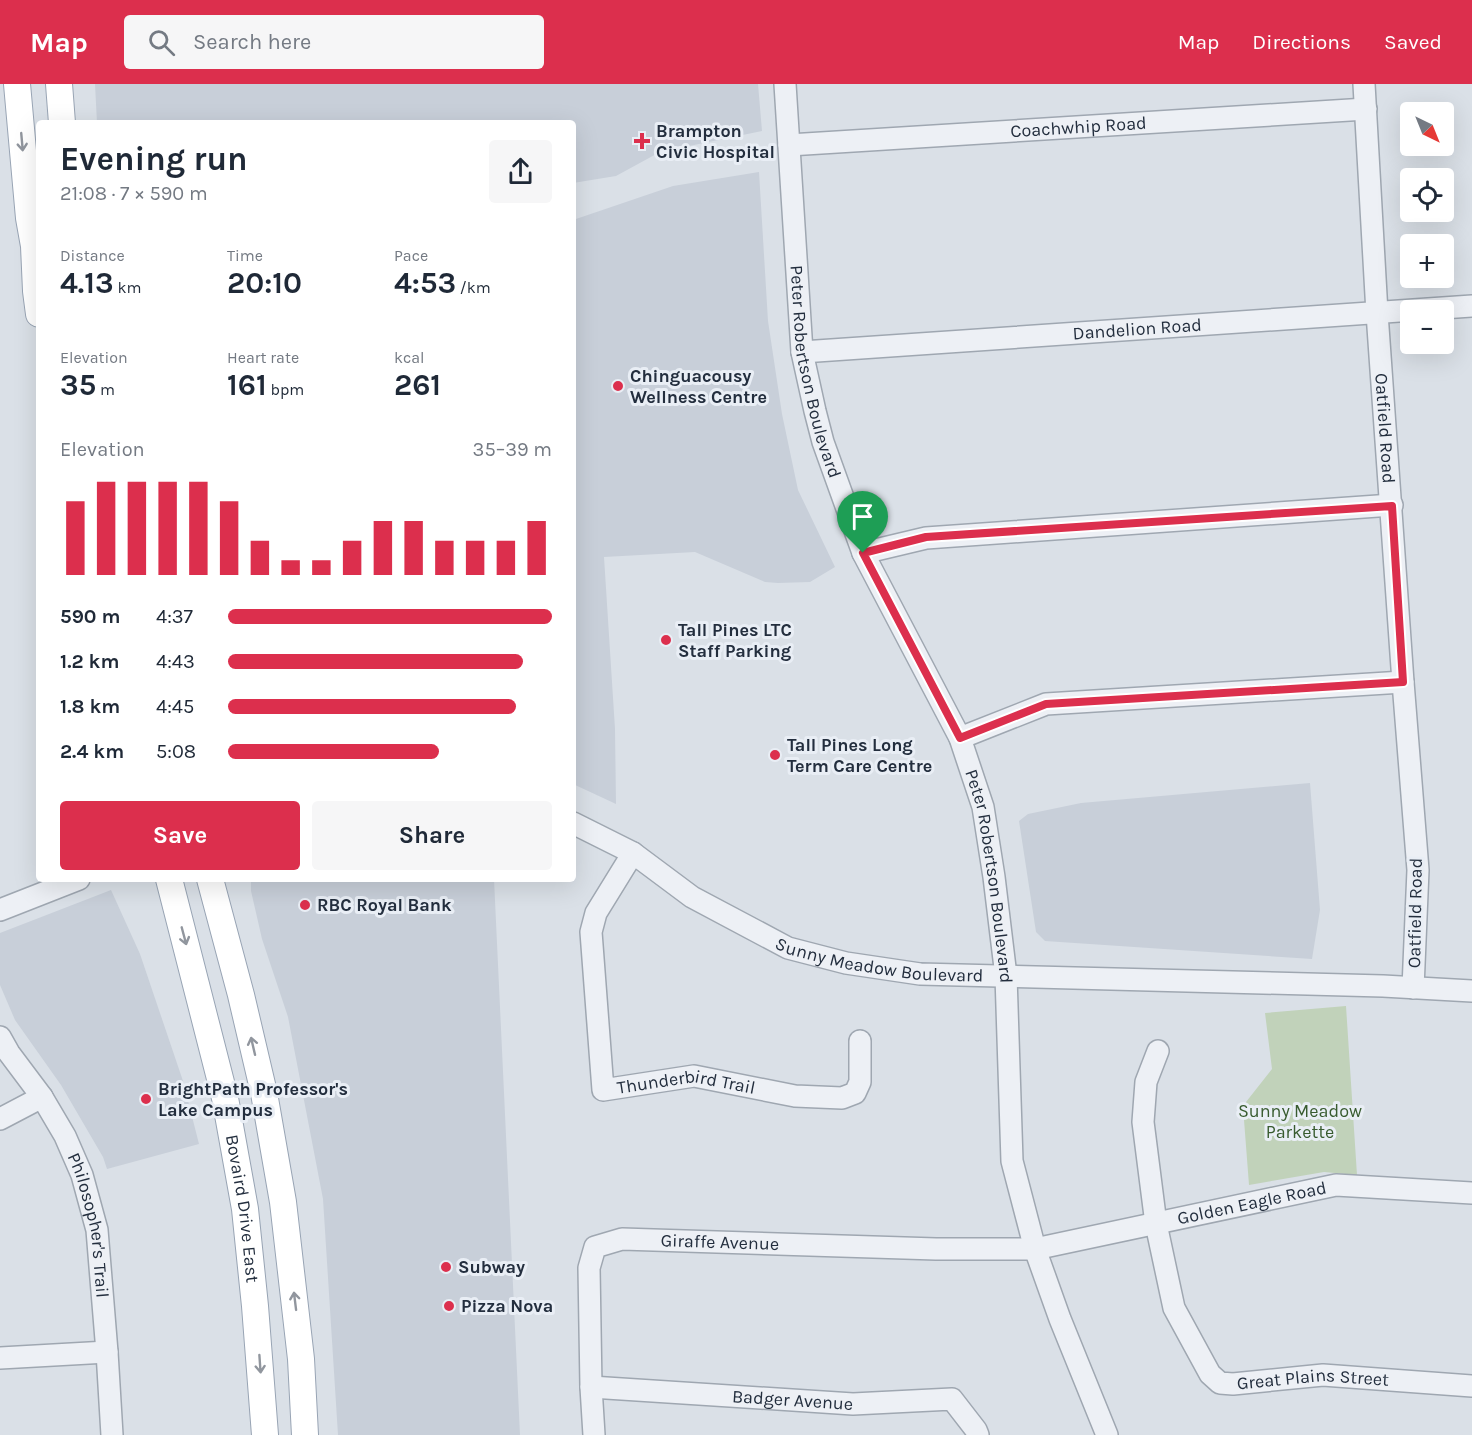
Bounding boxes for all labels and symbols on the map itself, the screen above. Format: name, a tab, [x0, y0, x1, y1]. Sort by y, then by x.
north arrow	[1400, 102, 1454, 156]
street label: Coachwhip Road	[1010, 112, 1147, 142]
place label: Brampton Civic Hospital	[656, 120, 775, 163]
one-way arrow	[17, 132, 28, 152]
marker: Brampton Civic Hospital	[633, 132, 651, 150]
street label: Peter Robertson Boulevard	[786, 264, 846, 481]
street label: Dandelion Road	[1072, 314, 1203, 344]
place label: Chinguacousy Wellness Centre	[630, 365, 767, 408]
street label: Oatfield Road	[1370, 372, 1400, 484]
marker: Chinguacousy Wellness Centre	[611, 379, 625, 393]
pin	[837, 491, 888, 553]
place label: Tall Pines LTC Staff Parking	[678, 619, 792, 662]
marker: Tall Pines LTC Staff Parking	[659, 633, 673, 647]
place label: Tall Pines Long Term Care Centre	[787, 734, 932, 777]
marker: Tall Pines Long Term Care Centre	[768, 748, 782, 762]
street label: Peter Robertson Boulevard	[960, 766, 1017, 984]
street label: Oatfield Road	[1403, 858, 1427, 968]
place label: RBC Royal Bank	[317, 894, 452, 916]
marker: RBC Royal Bank	[298, 898, 312, 912]
one-way arrow	[178, 926, 190, 945]
street label: Sunny Meadow Boulevard	[772, 932, 984, 987]
one-way arrow	[247, 1037, 259, 1056]
street label: Thunderbird Trail	[615, 1065, 757, 1099]
place label: BrightPath Professor's Lake Campus	[158, 1078, 348, 1121]
marker: BrightPath Professor's Lake Campus	[139, 1092, 153, 1106]
park label: Sunny Meadow Parkette	[1238, 1100, 1362, 1143]
street label: Bovaird Drive East	[221, 1133, 264, 1284]
street label: Philosopher's Trail	[63, 1149, 114, 1299]
street label: Golden Eagle Road	[1175, 1176, 1328, 1229]
street label: Giraffe Avenue	[660, 1229, 779, 1255]
place label: Subway	[458, 1256, 525, 1278]
marker: Subway	[439, 1260, 453, 1274]
one-way arrow	[289, 1291, 300, 1311]
place label: Pizza Nova	[461, 1295, 553, 1317]
marker: Pizza Nova	[442, 1299, 456, 1313]
one-way arrow	[254, 1354, 265, 1374]
street label: Great Plains Street	[1236, 1364, 1390, 1395]
street label: Badger Avenue	[731, 1385, 854, 1415]

